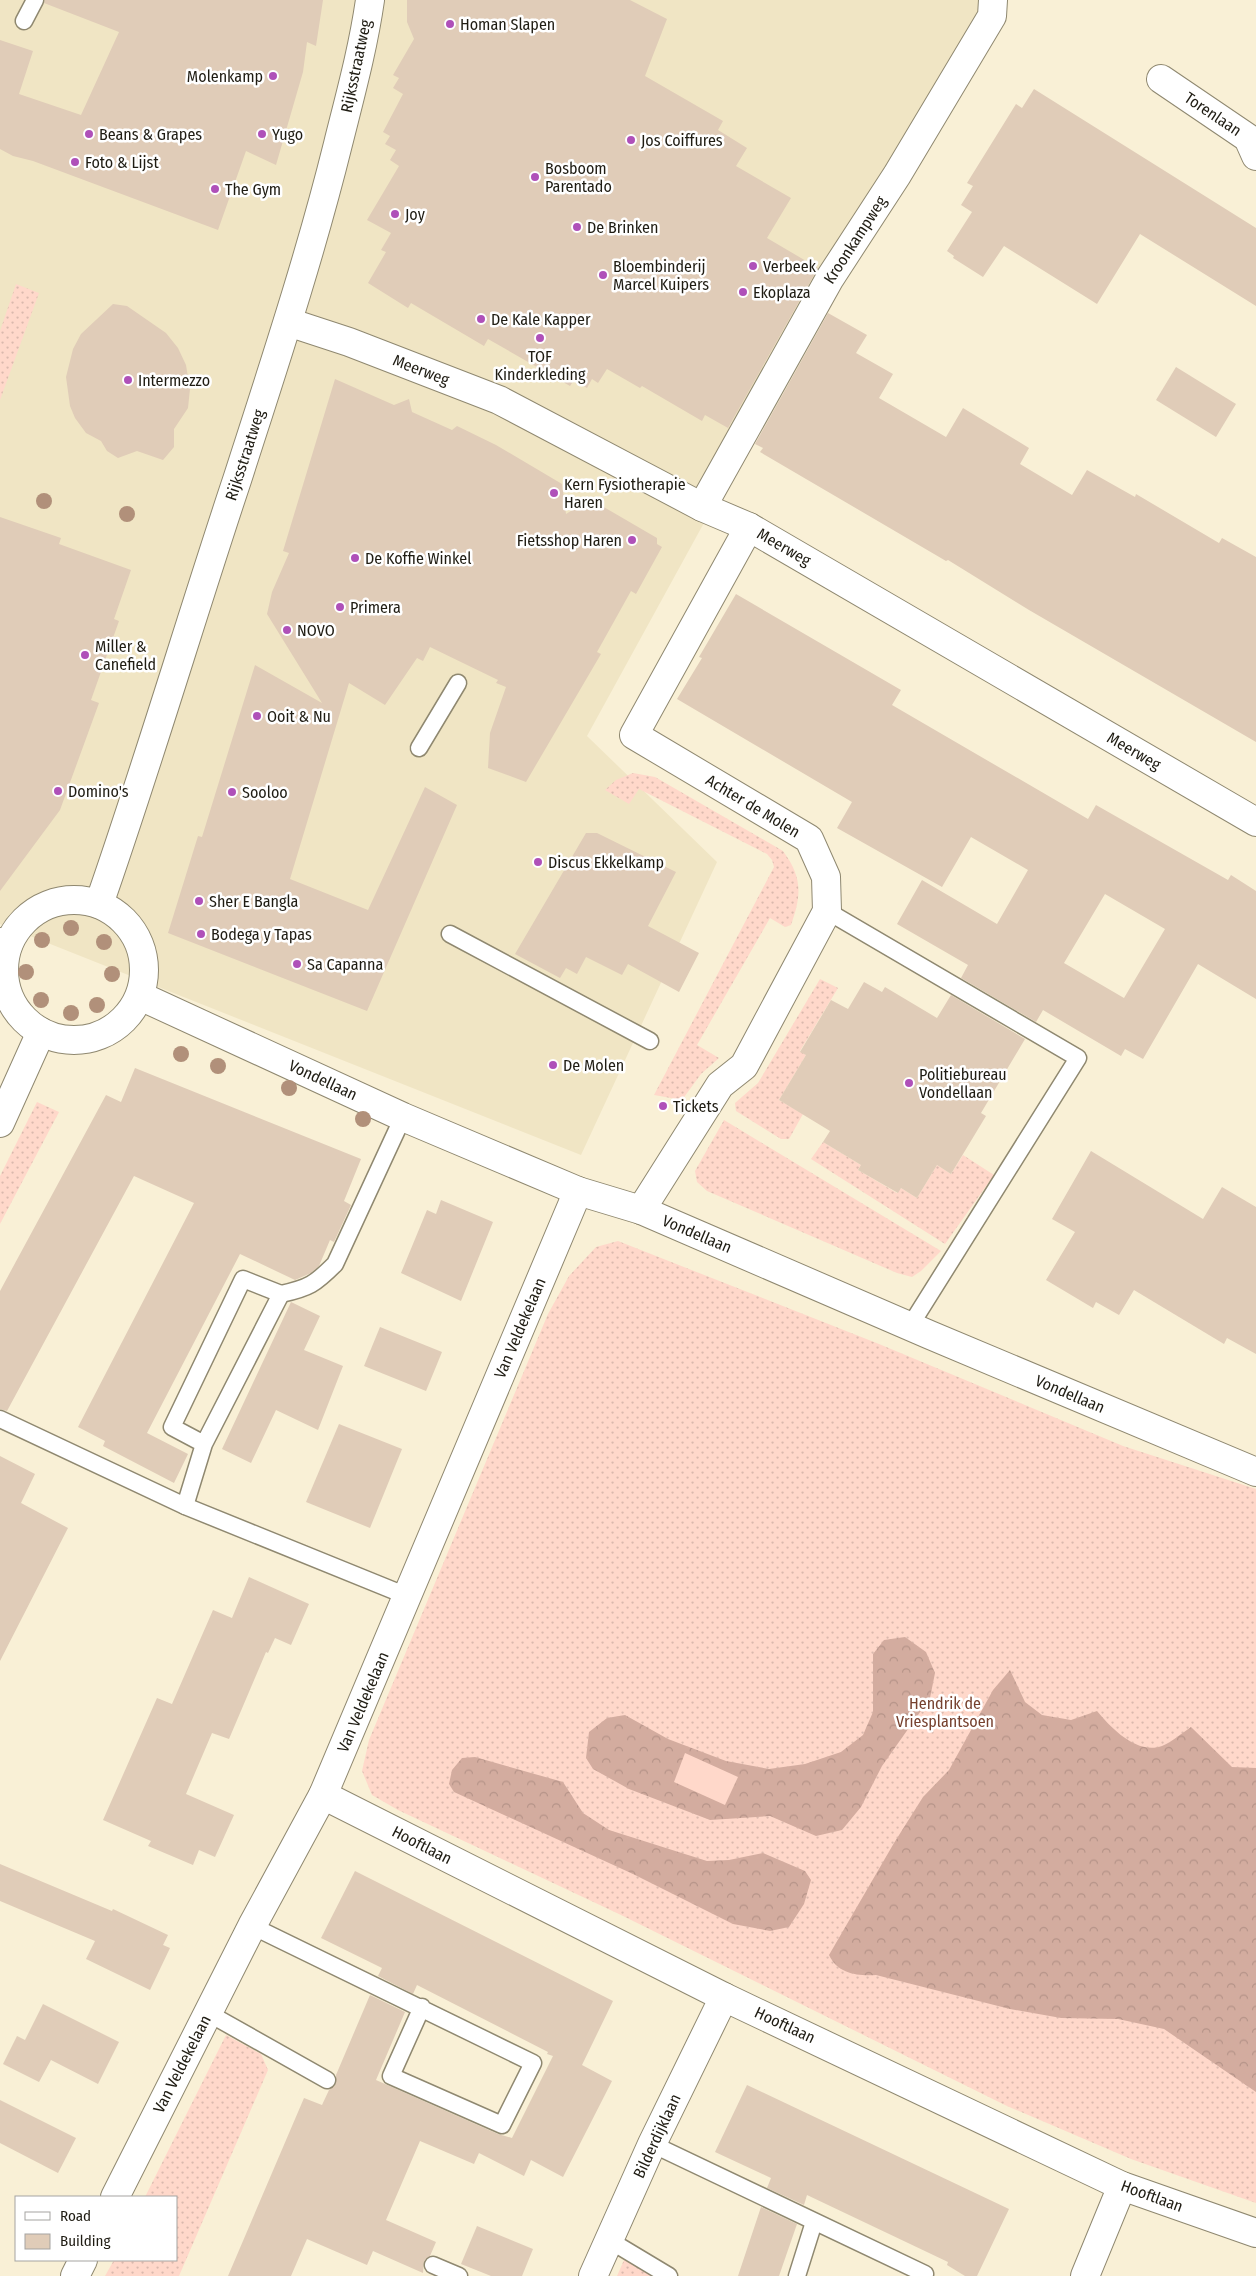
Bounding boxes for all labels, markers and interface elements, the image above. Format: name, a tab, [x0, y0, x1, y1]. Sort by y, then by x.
place label: Homan Slapen	[460, 15, 555, 34]
street label: Rijksstraatweg	[337, 17, 375, 114]
marker: Homan Slapen	[444, 18, 456, 30]
place label: Molenkamp	[187, 67, 263, 86]
marker: Molenkamp	[267, 70, 279, 82]
street label: Torenlaan	[1181, 88, 1245, 140]
place label: Beans & Grapes	[99, 125, 202, 144]
place label: Yugo	[272, 125, 303, 144]
marker: Beans & Grapes	[83, 128, 95, 140]
marker: Yugo	[256, 128, 268, 140]
place label: Jos Coiffures	[641, 131, 723, 150]
marker: Jos Coiffures	[625, 134, 637, 146]
place label: Foto & Lijst	[85, 153, 159, 172]
marker: Foto & Lijst	[69, 156, 81, 168]
place label: Bosboom Parentado	[545, 159, 612, 196]
marker: Bosboom Parentado	[529, 171, 541, 183]
place label: The Gym	[225, 180, 281, 199]
marker: The Gym	[209, 183, 221, 195]
street label: Kroonkampweg	[820, 192, 891, 287]
place label: Joy	[405, 205, 426, 224]
marker: Joy	[389, 208, 401, 220]
place label: De Brinken	[587, 218, 658, 237]
marker: De Brinken	[571, 221, 583, 233]
place label: Bloembinderij Marcel Kuipers	[613, 257, 709, 294]
place label: Verbeek	[763, 257, 817, 276]
marker: Verbeek	[747, 260, 759, 272]
marker: Bloembinderij Marcel Kuipers	[597, 269, 609, 281]
place label: Ekoplaza	[753, 283, 811, 302]
marker: Ekoplaza	[737, 286, 749, 298]
place label: De Kale Kapper	[491, 310, 591, 329]
marker: De Kale Kapper	[475, 313, 487, 325]
marker: TOF Kinderkleding	[534, 332, 546, 344]
place label: TOF Kinderkleding	[494, 347, 586, 384]
street label: Meerweg	[390, 351, 452, 390]
place label: Intermezzo	[138, 371, 210, 390]
marker: Intermezzo	[122, 374, 134, 386]
street label: Rijksstraatweg	[221, 407, 269, 503]
place label: Kern Fysiotherapie Haren	[564, 475, 686, 512]
marker: Kern Fysiotherapie Haren	[548, 487, 560, 499]
street label: Meerweg	[754, 524, 815, 570]
place label: Fietsshop Haren	[517, 531, 622, 550]
marker: Fietsshop Haren	[626, 534, 638, 546]
place label: De Koffie Winkel	[365, 549, 471, 568]
marker: De Koffie Winkel	[349, 552, 361, 564]
place label: Primera	[350, 598, 401, 617]
marker: Primera	[334, 601, 346, 613]
place label: NOVO	[297, 621, 335, 640]
marker: NOVO	[281, 624, 293, 636]
place label: Miller & Canefield	[95, 637, 156, 674]
marker: Miller & Canefield	[79, 649, 91, 661]
place label: Ooit & Nu	[267, 707, 331, 726]
marker: Ooit & Nu	[251, 710, 263, 722]
street label: Meerweg	[1104, 728, 1165, 774]
street label: Achter de Molen	[702, 770, 804, 842]
place label: Domino's	[68, 782, 129, 801]
place label: Sooloo	[242, 783, 288, 802]
marker: Domino's	[52, 785, 64, 797]
marker: Sooloo	[226, 786, 238, 798]
place label: Discus Ekkelkamp	[548, 853, 664, 872]
marker: Discus Ekkelkamp	[532, 856, 544, 868]
place label: Sher E Bangla	[209, 892, 299, 911]
marker: Sher E Bangla	[193, 895, 205, 907]
place label: Bodega y Tapas	[211, 925, 312, 944]
marker: Bodega y Tapas	[195, 928, 207, 940]
place label: Sa Capanna	[307, 955, 383, 974]
marker: Sa Capanna	[291, 958, 303, 970]
street label: Vondellaan	[286, 1056, 360, 1104]
place label: De Molen	[563, 1056, 624, 1075]
marker: De Molen	[547, 1059, 559, 1071]
place label: Politiebureau Vondellaan	[919, 1065, 1007, 1102]
marker: Politiebureau Vondellaan	[903, 1077, 915, 1089]
place label: Tickets	[673, 1097, 719, 1116]
marker: Tickets	[657, 1100, 669, 1112]
street label: Vondellaan	[659, 1211, 735, 1257]
street label: Van Veldekelaan	[490, 1275, 550, 1381]
street label: Vondellaan	[1032, 1371, 1108, 1417]
street label: Van Veldekelaan	[333, 1649, 393, 1755]
park label: Hendrik de Vriesplantsoen	[896, 1694, 994, 1731]
street label: Hooftlaan	[389, 1822, 455, 1868]
street label: Hooftlaan	[752, 2003, 818, 2047]
street label: Van Veldekelaan	[149, 2012, 215, 2116]
street label: Bilderdijklaan	[629, 2091, 685, 2181]
street label: Hooftlaan	[1118, 2176, 1186, 2216]
legend	[15, 2196, 178, 2261]
text: Road	[60, 2207, 91, 2225]
text: Building	[60, 2232, 111, 2250]

